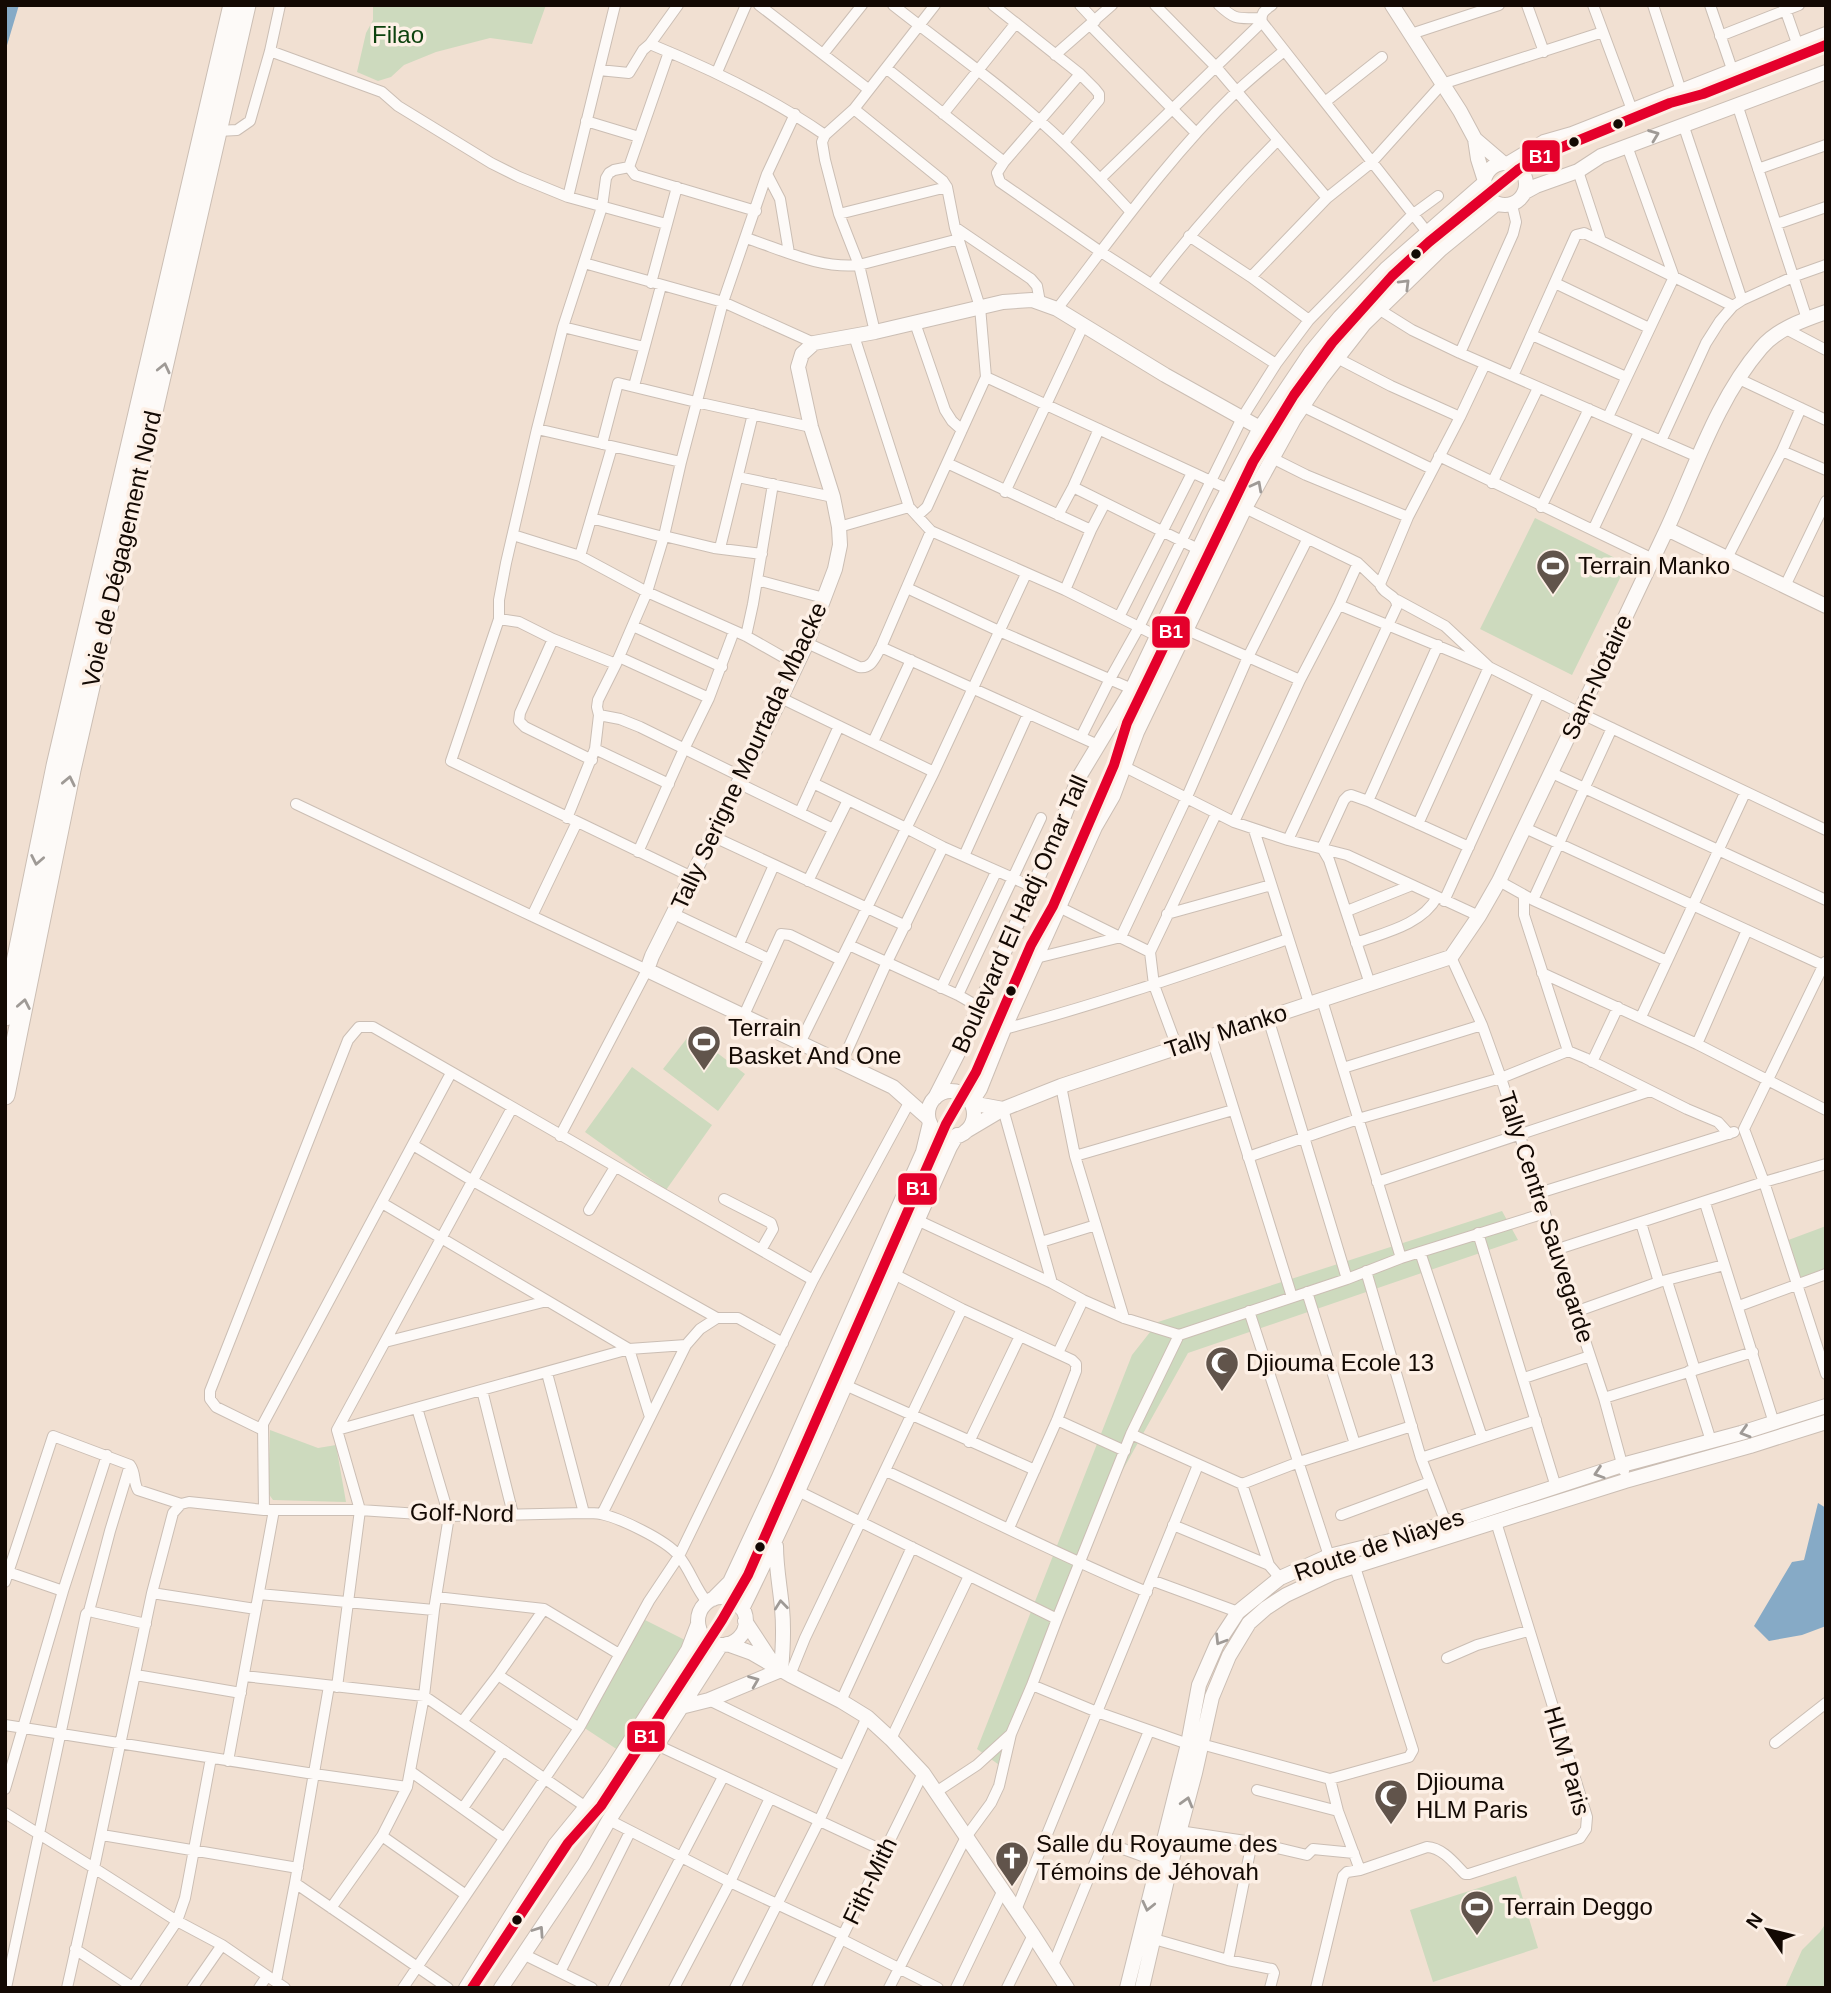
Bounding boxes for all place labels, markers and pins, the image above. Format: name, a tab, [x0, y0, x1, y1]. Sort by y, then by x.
unlabelled marker	[1611, 117, 1625, 131]
unlabelled marker	[1567, 135, 1581, 149]
unlabelled marker	[1409, 247, 1423, 261]
sports icon: Terrain Manko	[1534, 547, 1572, 596]
place label: Terrain Manko	[1578, 552, 1730, 579]
unlabelled marker	[1004, 984, 1018, 998]
place label: Terrain Basket And One	[728, 1014, 901, 1069]
sports icon: Terrain Basket And One	[685, 1023, 723, 1072]
mosque icon: Djiouma Ecole 13	[1203, 1344, 1241, 1393]
place label: Djiouma Ecole 13	[1246, 1349, 1434, 1376]
unlabelled marker	[753, 1540, 767, 1554]
place label: Djiouma HLM Paris	[1416, 1768, 1528, 1823]
mosque icon: Djiouma HLM Paris	[1372, 1777, 1410, 1826]
place label: Salle du Royaume des Témoins de Jéhovah	[1036, 1830, 1277, 1885]
church icon: Salle du Royaume des Témoins de Jéhovah	[993, 1839, 1031, 1888]
sports icon: Terrain Deggo	[1458, 1888, 1496, 1937]
place label: Terrain Deggo	[1502, 1893, 1653, 1920]
unlabelled marker	[510, 1913, 524, 1927]

